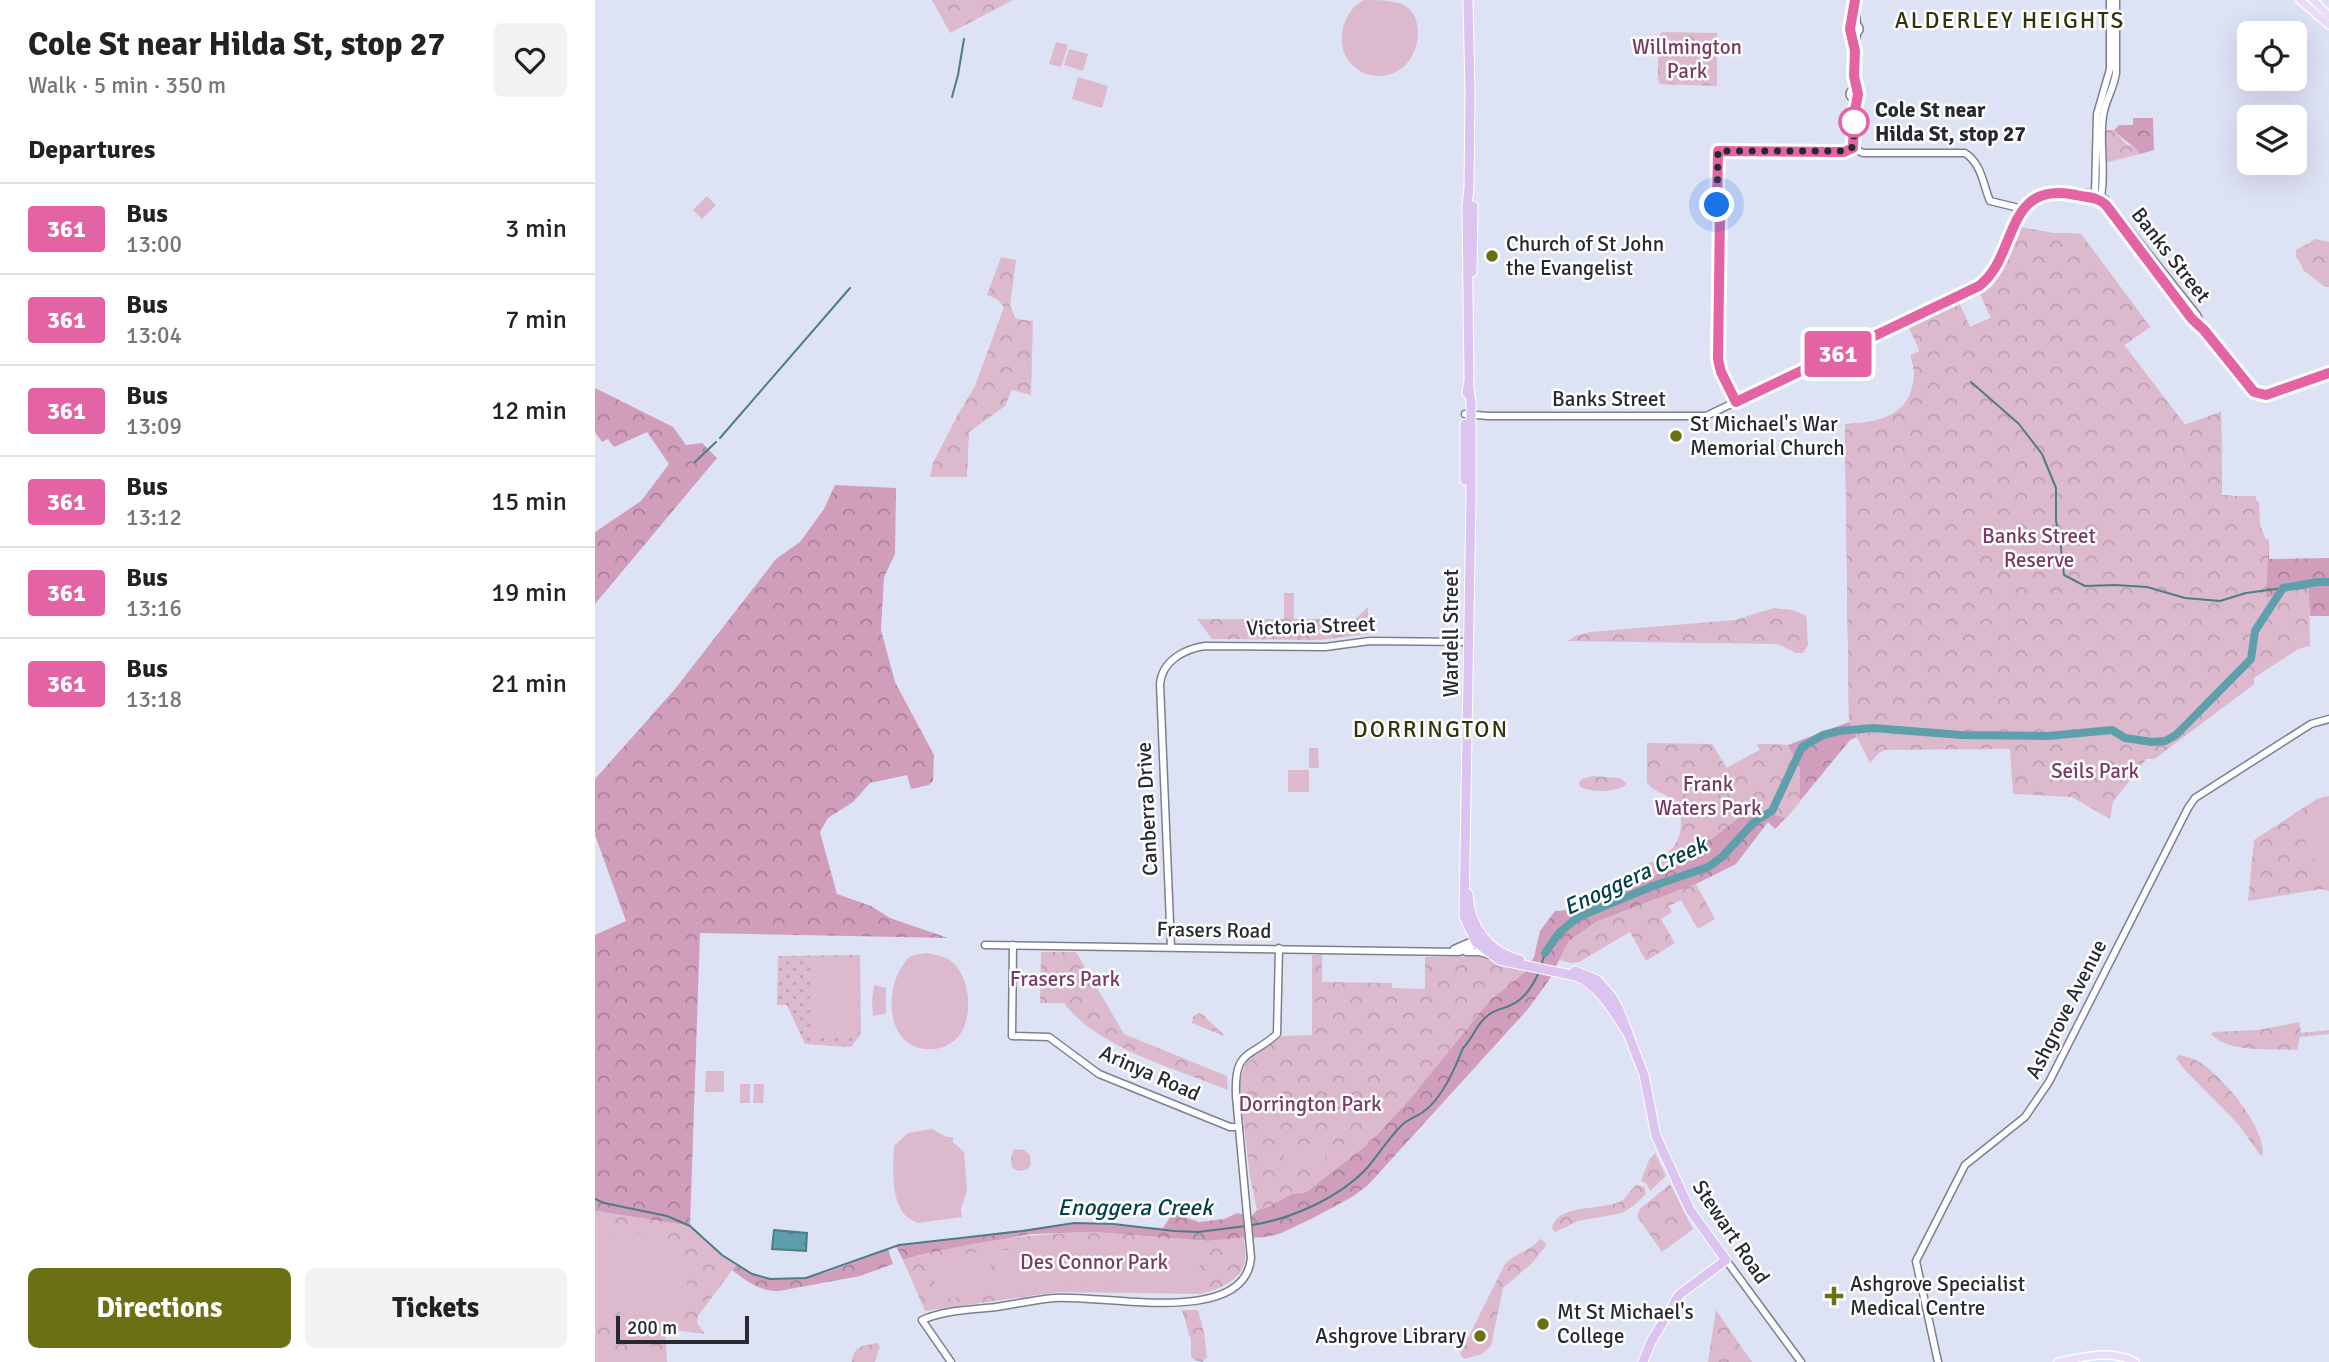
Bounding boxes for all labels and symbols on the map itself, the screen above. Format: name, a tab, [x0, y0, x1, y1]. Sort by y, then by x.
district label: ALDERLEY HEIGHTS	[1895, 6, 2125, 35]
park label: Willmington Park	[1632, 34, 1742, 84]
place label: Cole St near Hilda St, stop 27	[1875, 97, 2026, 147]
marker: Cole St near Hilda St, stop 27	[1839, 107, 1869, 137]
your location	[1699, 187, 1734, 222]
street label: Banks Street	[2126, 202, 2216, 308]
place label: Church of St John the Evangelist	[1506, 231, 1664, 281]
marker: Church of St John the Evangelist	[1484, 248, 1500, 264]
line badge: 361	[1798, 331, 1878, 377]
street label: Banks Street	[1552, 386, 1666, 412]
place label: St Michael's War Memorial Church	[1690, 411, 1845, 461]
marker: St Michael's War Memorial Church	[1668, 428, 1684, 444]
park label: Banks Street Reserve	[1982, 523, 2096, 573]
street label: Wardell Street	[1438, 569, 1464, 697]
street label: Victoria Street	[1246, 611, 1376, 641]
district label: DORRINGTON	[1353, 715, 1509, 744]
street label: Canberra Drive	[1131, 742, 1163, 876]
park label: Seils Park	[2051, 758, 2140, 784]
park label: Frank Waters Park	[1654, 771, 1762, 821]
water label: Enoggera Creek	[1559, 829, 1714, 922]
street label: Frasers Road	[1156, 916, 1272, 944]
street label: Ashgrove Avenue	[2020, 935, 2112, 1083]
park label: Frasers Park	[1010, 966, 1121, 992]
street label: Arinya Road	[1096, 1039, 1204, 1107]
park label: Dorrington Park	[1238, 1091, 1382, 1117]
street label: Stewart Road	[1687, 1175, 1775, 1289]
water label: Enoggera Creek	[1058, 1193, 1215, 1222]
park label: Des Connor Park	[1020, 1249, 1168, 1275]
place label: Ashgrove Specialist Medical Centre	[1850, 1271, 2025, 1321]
marker: Ashgrove Specialist Medical Centre	[1824, 1286, 1844, 1306]
place label: Mt St Michael's College	[1557, 1299, 1694, 1349]
scale bar	[616, 1313, 749, 1345]
marker: Mt St Michael's College	[1535, 1316, 1551, 1332]
place label: Ashgrove Library	[1315, 1323, 1466, 1349]
marker: Ashgrove Library	[1472, 1328, 1488, 1344]

